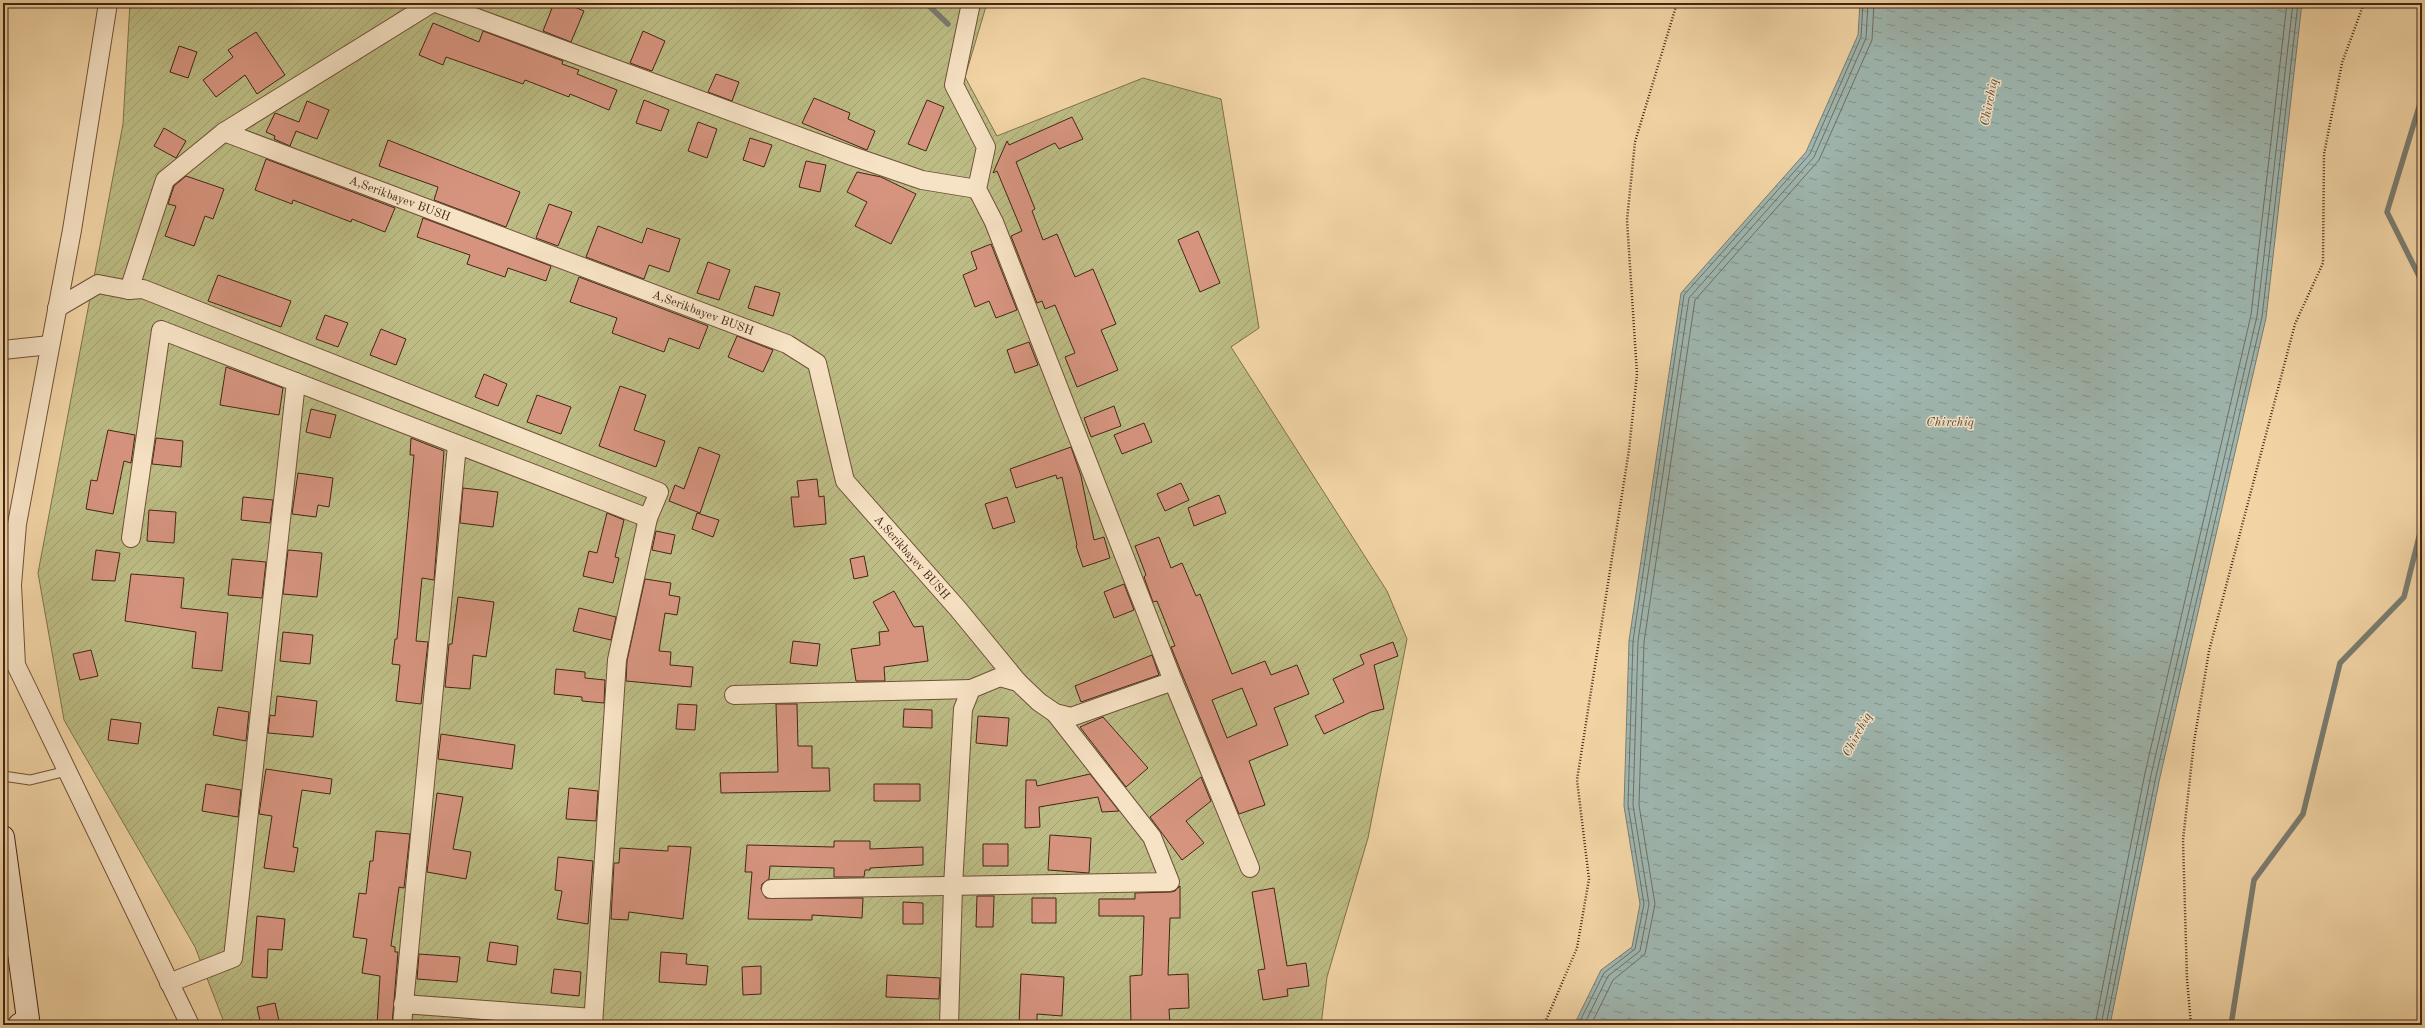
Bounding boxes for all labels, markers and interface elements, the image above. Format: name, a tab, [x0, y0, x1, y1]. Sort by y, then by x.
water label: Chirchiq	[1979, 77, 2000, 127]
street label: A,Serikbayev BUSH	[347, 175, 452, 224]
street label: A,Serikbayev BUSH	[650, 289, 755, 338]
water label: Chirchiq	[1926, 416, 1974, 429]
street label: A,Serikbayev BUSH	[872, 514, 951, 602]
water label: Chirchiq	[1840, 710, 1874, 759]

